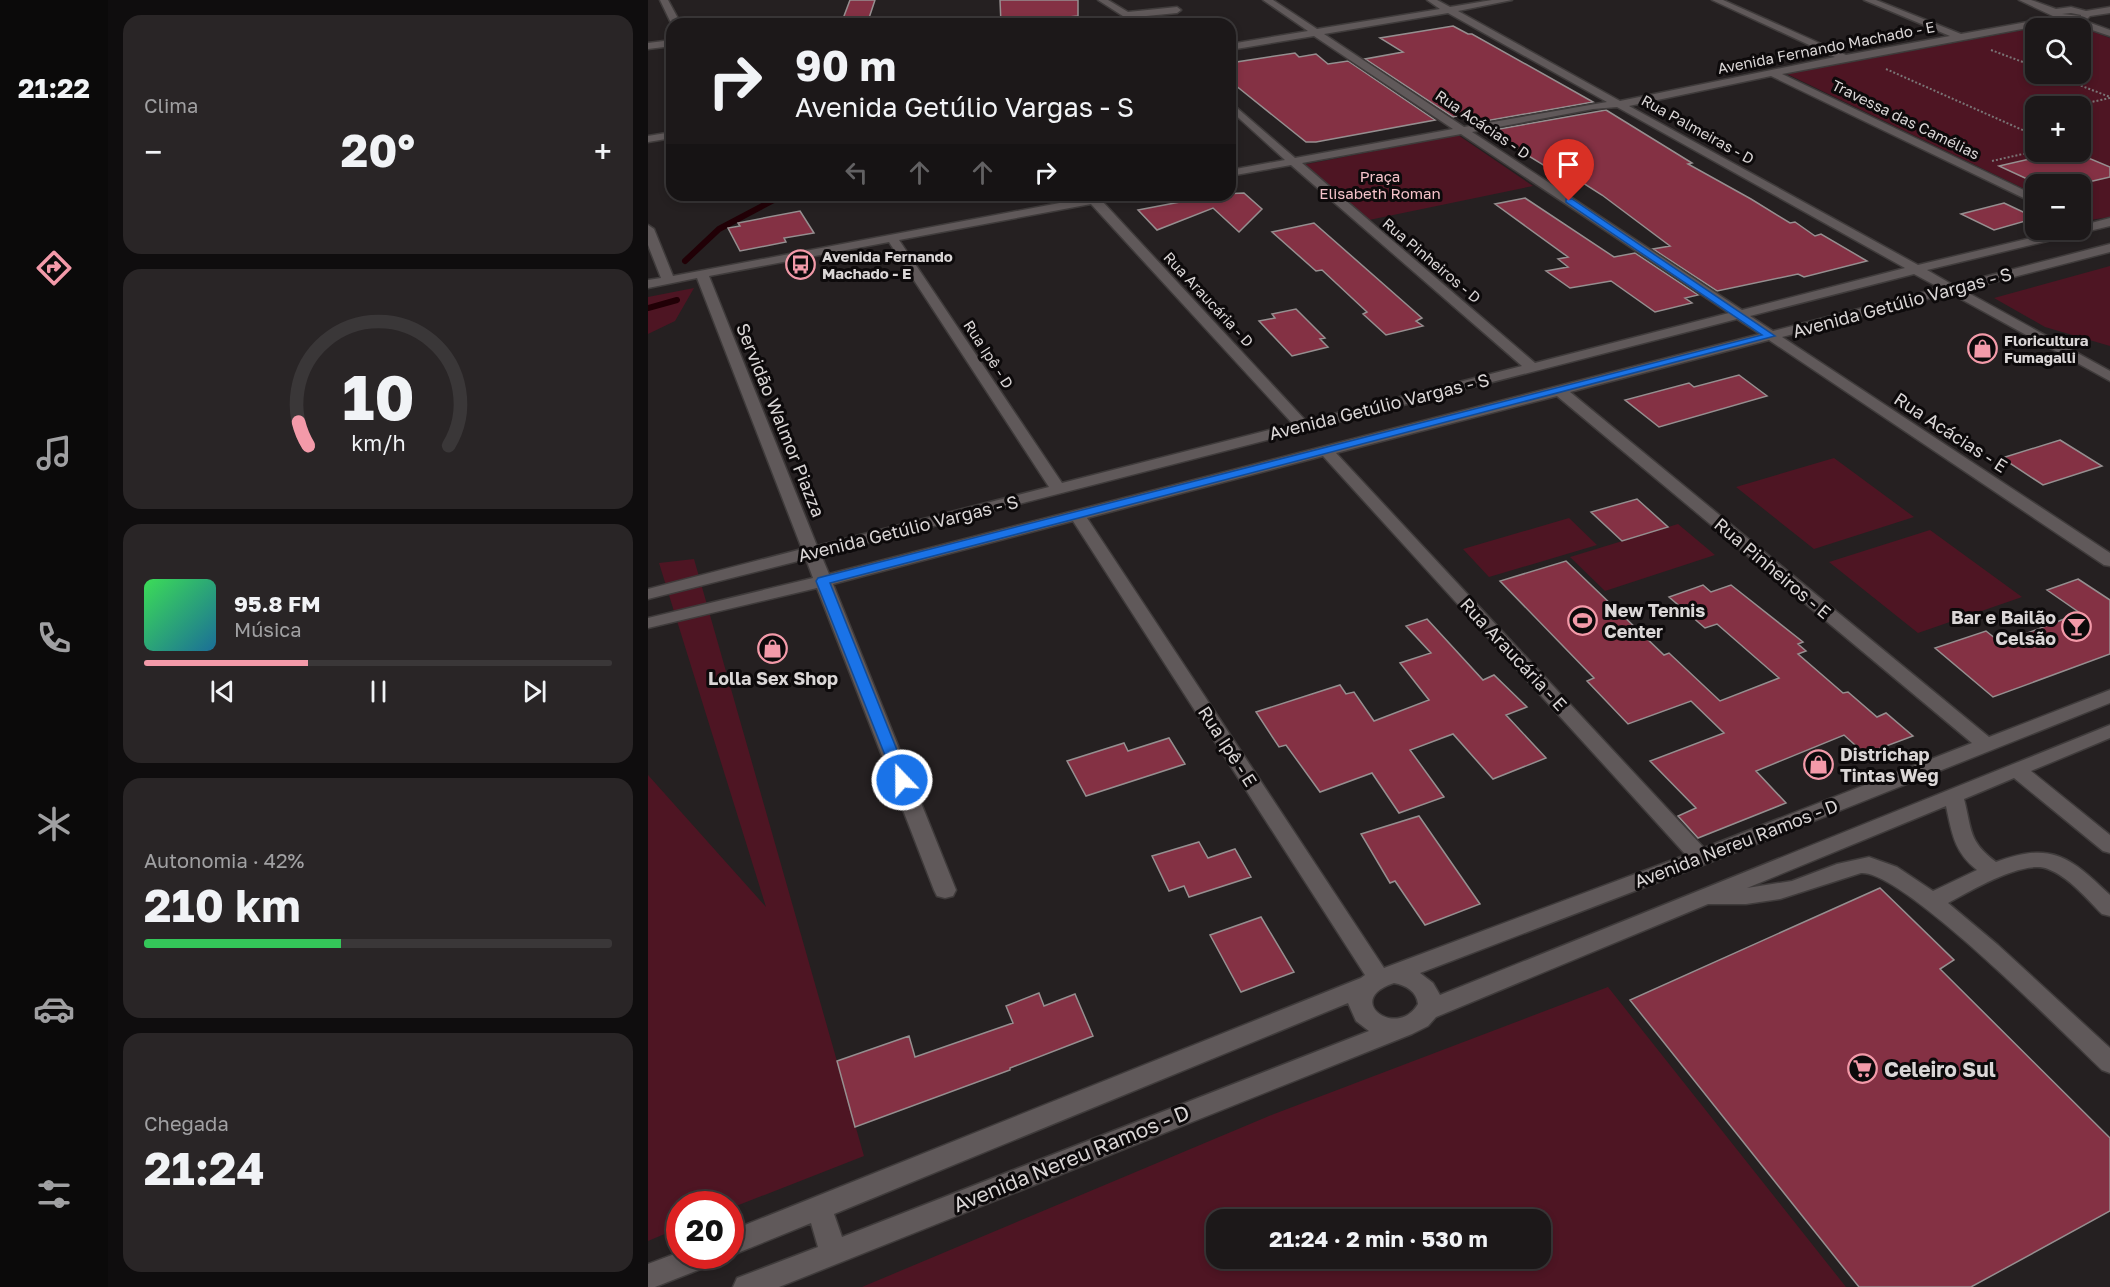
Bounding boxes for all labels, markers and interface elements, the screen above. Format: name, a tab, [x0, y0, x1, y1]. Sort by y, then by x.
street label: Avenida Fernando Machado - E	[1716, 17, 1936, 77]
map controls	[2025, 18, 2091, 240]
button: search	[2025, 18, 2091, 84]
text: 90 m	[795, 40, 896, 90]
icon: right	[696, 42, 774, 120]
text: 21:22	[18, 72, 90, 104]
street label: Travessa das Camélias	[1829, 75, 1983, 163]
street label: Rua Acácias - D	[1432, 86, 1534, 162]
text: Avenida Getúlio Vargas - S	[795, 91, 1134, 123]
street label: Rua Palmeiras - D	[1639, 91, 1757, 167]
text: Clima	[144, 93, 198, 117]
button: +	[2025, 96, 2091, 162]
text: 20°	[341, 123, 415, 177]
text: −	[144, 132, 162, 171]
text: +	[594, 132, 612, 171]
pin	[1543, 139, 1594, 201]
icon: arrive	[1552, 148, 1585, 181]
icon: left	[840, 156, 873, 189]
icon: ahead	[903, 156, 936, 189]
icon: ahead	[966, 156, 999, 189]
icon: right	[1029, 156, 1062, 189]
park label: Praça Elisabeth Roman	[1319, 167, 1441, 202]
button: −	[2025, 174, 2091, 240]
street label: Rua Pinheiros - D	[1379, 214, 1485, 306]
icon: directions	[33, 247, 75, 289]
place label: Avenida Fernando Machado - E	[822, 247, 953, 282]
street label: Rua Araucária - D	[1160, 248, 1258, 350]
bus stop icon: Avenida Fernando Machado - E	[785, 249, 817, 281]
street label: Avenida Getúlio Vargas - S	[1790, 262, 2014, 342]
street label: Rua Ipê - D	[960, 317, 1018, 391]
street label: Servidão Walmor Piazza	[732, 320, 830, 520]
place label: Floricultura Fumagalli	[2004, 331, 2089, 366]
shop icon: Floricultura Fumagalli	[1967, 333, 1999, 365]
text: 10	[342, 359, 414, 434]
street label: Avenida Getúlio Vargas - S	[1267, 368, 1491, 444]
street label: Rua Acácias - E	[1890, 387, 2012, 477]
text: km/h	[351, 431, 405, 457]
icon: music	[33, 432, 75, 474]
street label: Avenida Getúlio Vargas - S	[796, 490, 1020, 566]
street label: Rua Pinheiros - E	[1710, 513, 1836, 623]
text: 95.8 FM	[234, 590, 321, 617]
street label: Rua Araucária - E	[1456, 593, 1572, 715]
place label: New Tennis Center	[1604, 599, 1705, 642]
sports icon: New Tennis Center	[1567, 604, 1599, 636]
place label: Bar e Bailão Celsão	[1951, 606, 2056, 649]
bar icon: Bar e Bailão Celsão	[2061, 611, 2093, 643]
icon: phone	[33, 617, 75, 659]
text: Música	[234, 617, 301, 641]
shop icon: Lolla Sex Shop	[757, 633, 789, 665]
place label: Lolla Sex Shop	[708, 667, 838, 689]
icon: previous	[206, 675, 239, 708]
icon: pause	[362, 675, 395, 708]
icon: next	[518, 675, 551, 708]
street label: Rua Ipê - E	[1194, 702, 1262, 790]
place label: Districhap Tintas Weg	[1840, 743, 1939, 786]
position arrow	[870, 748, 934, 812]
shop icon: Districhap Tintas Weg	[1803, 748, 1835, 780]
street label: Avenida Nereu Ramos - D	[1631, 794, 1841, 892]
icon: climate	[33, 803, 75, 845]
text: Autonomia · 42%	[144, 848, 304, 872]
text: 210 km	[144, 878, 301, 932]
icon: car	[33, 988, 75, 1030]
supermarket icon: Celeiro Sul	[1847, 1053, 1879, 1085]
place label: Celeiro Sul	[1884, 1056, 1996, 1082]
street label: Avenida Nereu Ramos - D	[949, 1099, 1193, 1217]
text: Chegada	[144, 1111, 229, 1135]
text: 21:24	[144, 1141, 265, 1195]
icon: filters	[33, 1173, 75, 1215]
speed limit sign: 20	[666, 1191, 744, 1269]
text: 21:24 · 2 min · 530 m	[1269, 1225, 1488, 1252]

